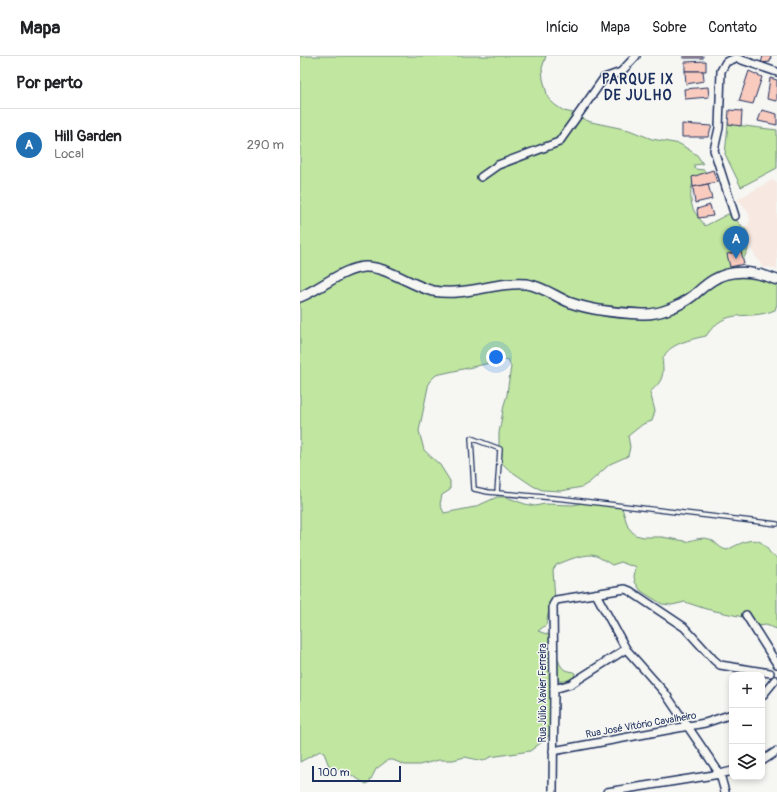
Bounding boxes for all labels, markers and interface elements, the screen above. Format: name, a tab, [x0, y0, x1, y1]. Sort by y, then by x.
text: Mapa	[20, 16, 60, 40]
text: Início	[545, 19, 578, 36]
text: Mapa	[600, 19, 630, 36]
text: Sobre	[652, 19, 686, 36]
text: Contato	[708, 19, 757, 36]
district label: PARQUE IX DE JULHO	[602, 71, 674, 104]
text: Por perto	[16, 72, 83, 93]
text: Hill Garden	[54, 127, 122, 146]
text: A	[25, 137, 33, 153]
text: 290 m	[247, 137, 284, 153]
text: Local	[54, 146, 84, 162]
pin: A	[723, 226, 749, 259]
your location	[486, 347, 506, 367]
street label: Rua Júlio Xavier Ferreira	[537, 643, 549, 743]
map controls	[729, 672, 765, 780]
button: +	[729, 672, 765, 708]
button: −	[729, 708, 765, 744]
street label: Rua José Vitório Cavalheiro	[585, 709, 698, 741]
button: layers	[729, 744, 765, 780]
scale bar	[312, 764, 401, 783]
text: 100 m	[318, 766, 349, 779]

